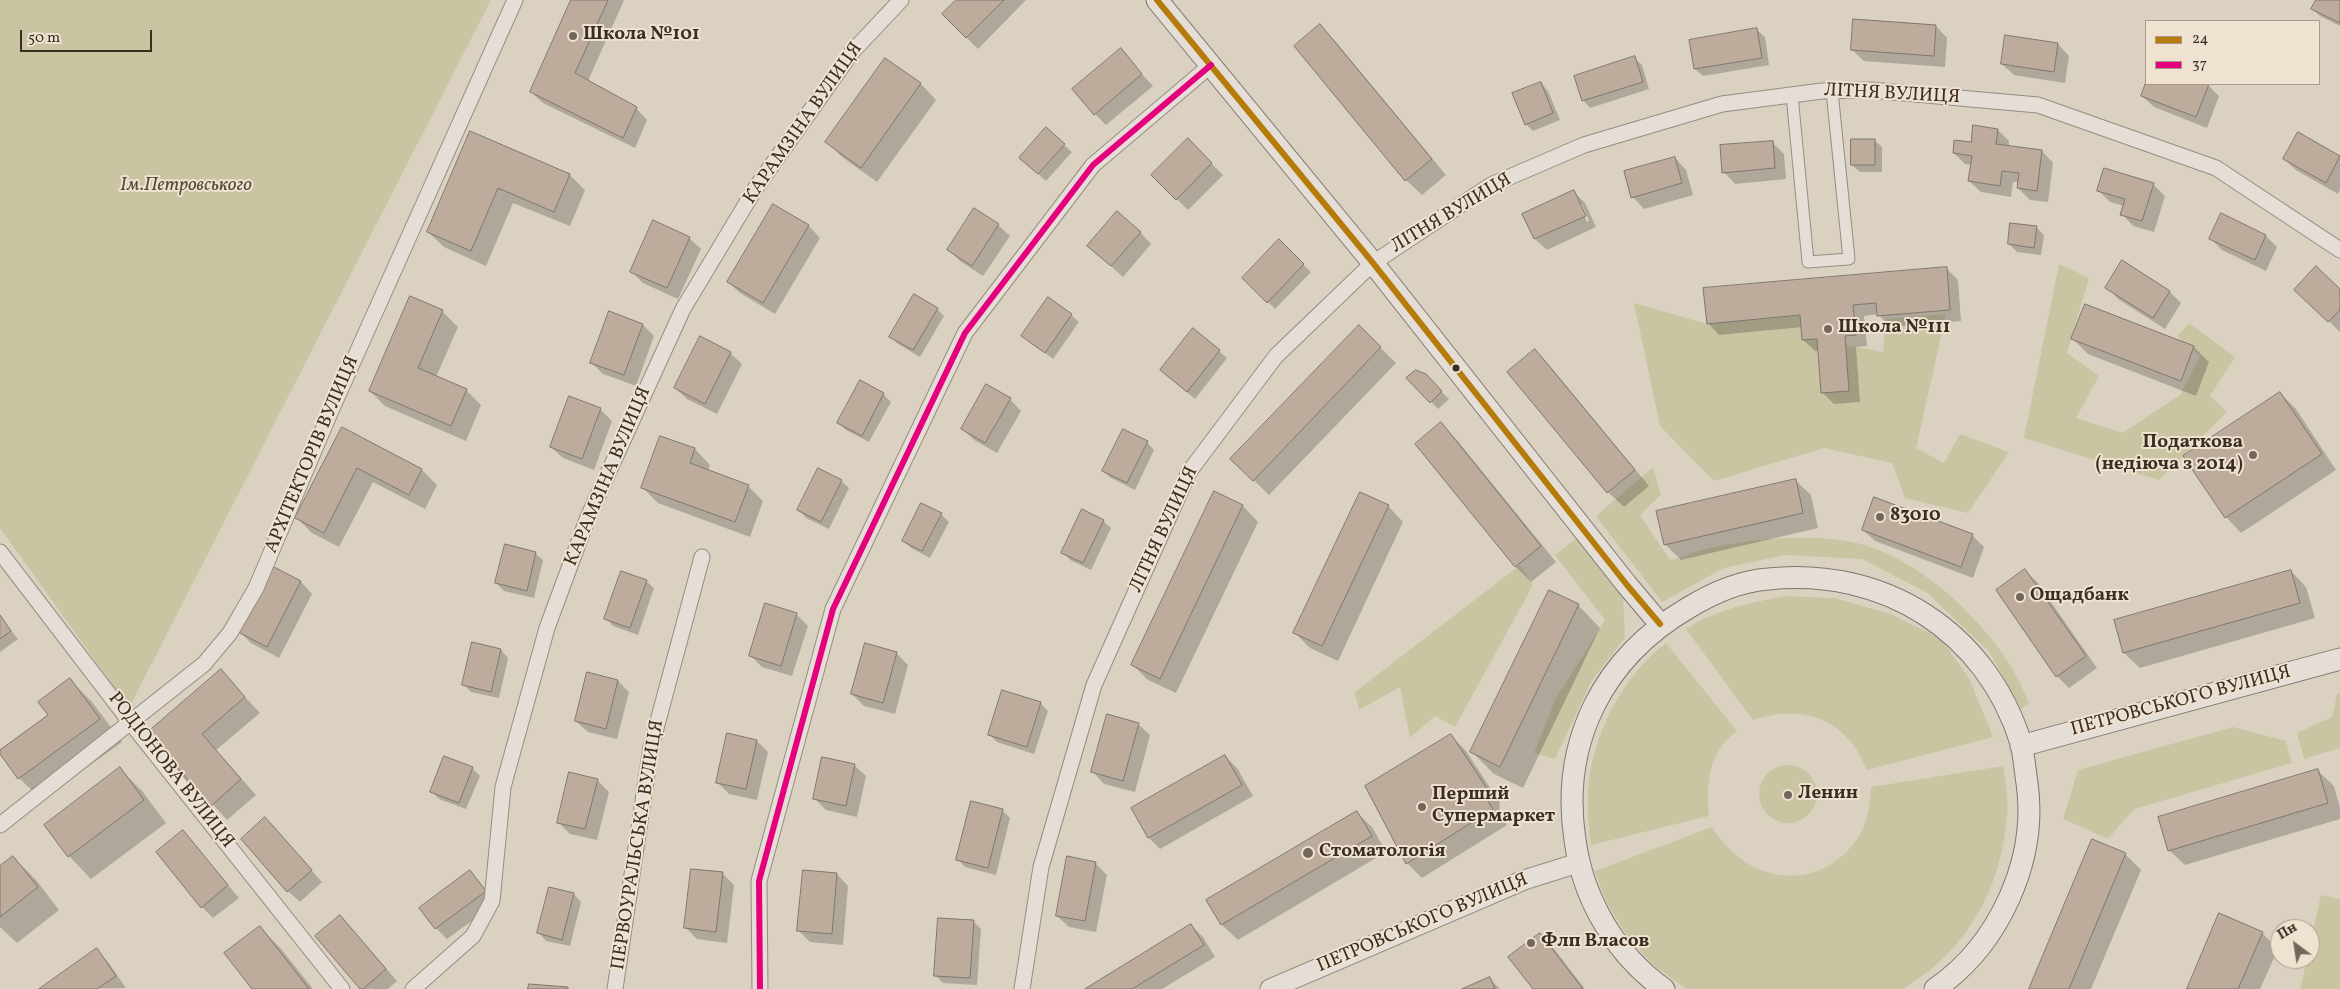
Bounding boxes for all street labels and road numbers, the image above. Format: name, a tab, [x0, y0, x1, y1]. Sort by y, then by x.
street label: КАРАМЗІНА ВУЛИЦЯ	[739, 39, 869, 209]
street label: ЛІТНЯ ВУЛИЦЯ	[1823, 80, 1961, 110]
street label: ЛІТНЯ ВУЛИЦЯ	[1388, 169, 1516, 259]
street label: АРХІТЕКТОРІВ ВУЛИЦЯ	[261, 353, 365, 557]
street label: КАРАМЗІНА ВУЛИЦЯ	[561, 384, 657, 570]
street label: ЛІТНЯ ВУЛИЦЯ	[1126, 463, 1204, 597]
street label: ПЕТРОВСЬКОГО ВУЛИЦЯ	[2068, 662, 2294, 742]
street label: РОДІОНОВА ВУЛИЦЯ	[102, 688, 238, 854]
street label: ПЕРВОУРАЛЬСЬКА ВУЛИЦЯ	[608, 718, 670, 972]
street label: ПЕТРОВСЬКОГО ВУЛИЦЯ	[1314, 869, 1532, 979]

